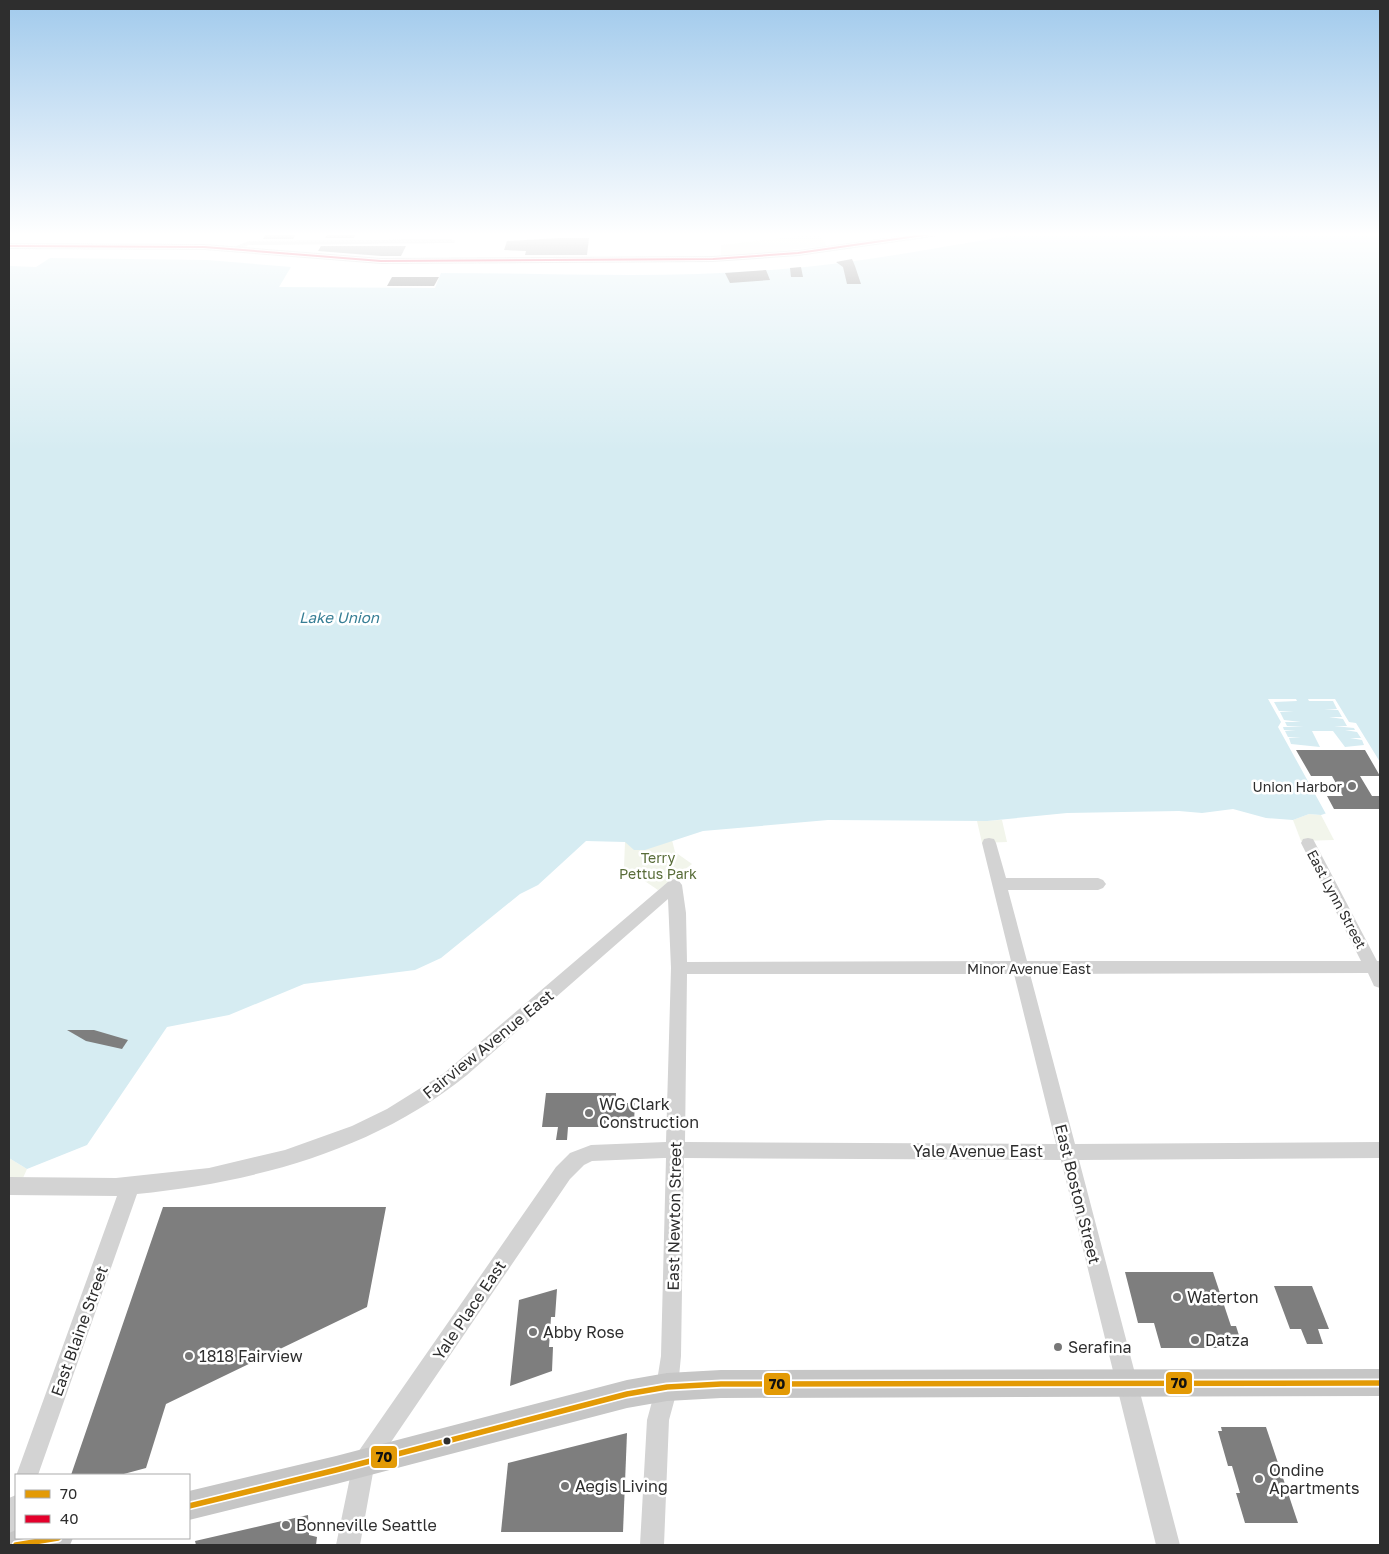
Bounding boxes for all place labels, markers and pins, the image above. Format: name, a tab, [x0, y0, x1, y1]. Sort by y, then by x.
place label: Union Harbor	[1252, 778, 1343, 795]
marker: Union Harbor	[1346, 780, 1358, 792]
place label: WG Clark Construction	[599, 1094, 699, 1132]
marker: WG Clark Construction	[583, 1107, 595, 1119]
place label: Waterton	[1187, 1287, 1259, 1307]
marker: Waterton	[1171, 1291, 1183, 1303]
place label: Abby Rose	[543, 1322, 624, 1342]
marker: Abby Rose	[527, 1326, 539, 1338]
place label: Datza	[1205, 1330, 1249, 1350]
marker: Datza	[1189, 1334, 1201, 1346]
place label: Serafina	[1068, 1337, 1132, 1357]
marker: Serafina	[1052, 1341, 1064, 1353]
place label: 1818 Fairview	[199, 1346, 303, 1366]
marker: 1818 Fairview	[183, 1350, 195, 1362]
unlabelled marker	[442, 1436, 452, 1446]
place label: Ondine Apartments	[1269, 1460, 1360, 1498]
marker: Ondine Apartments	[1253, 1473, 1265, 1485]
place label: Aegis Living	[575, 1476, 668, 1496]
marker: Aegis Living	[559, 1480, 571, 1492]
place label: Bonneville Seattle	[296, 1515, 437, 1535]
marker: Bonneville Seattle	[280, 1519, 292, 1531]

